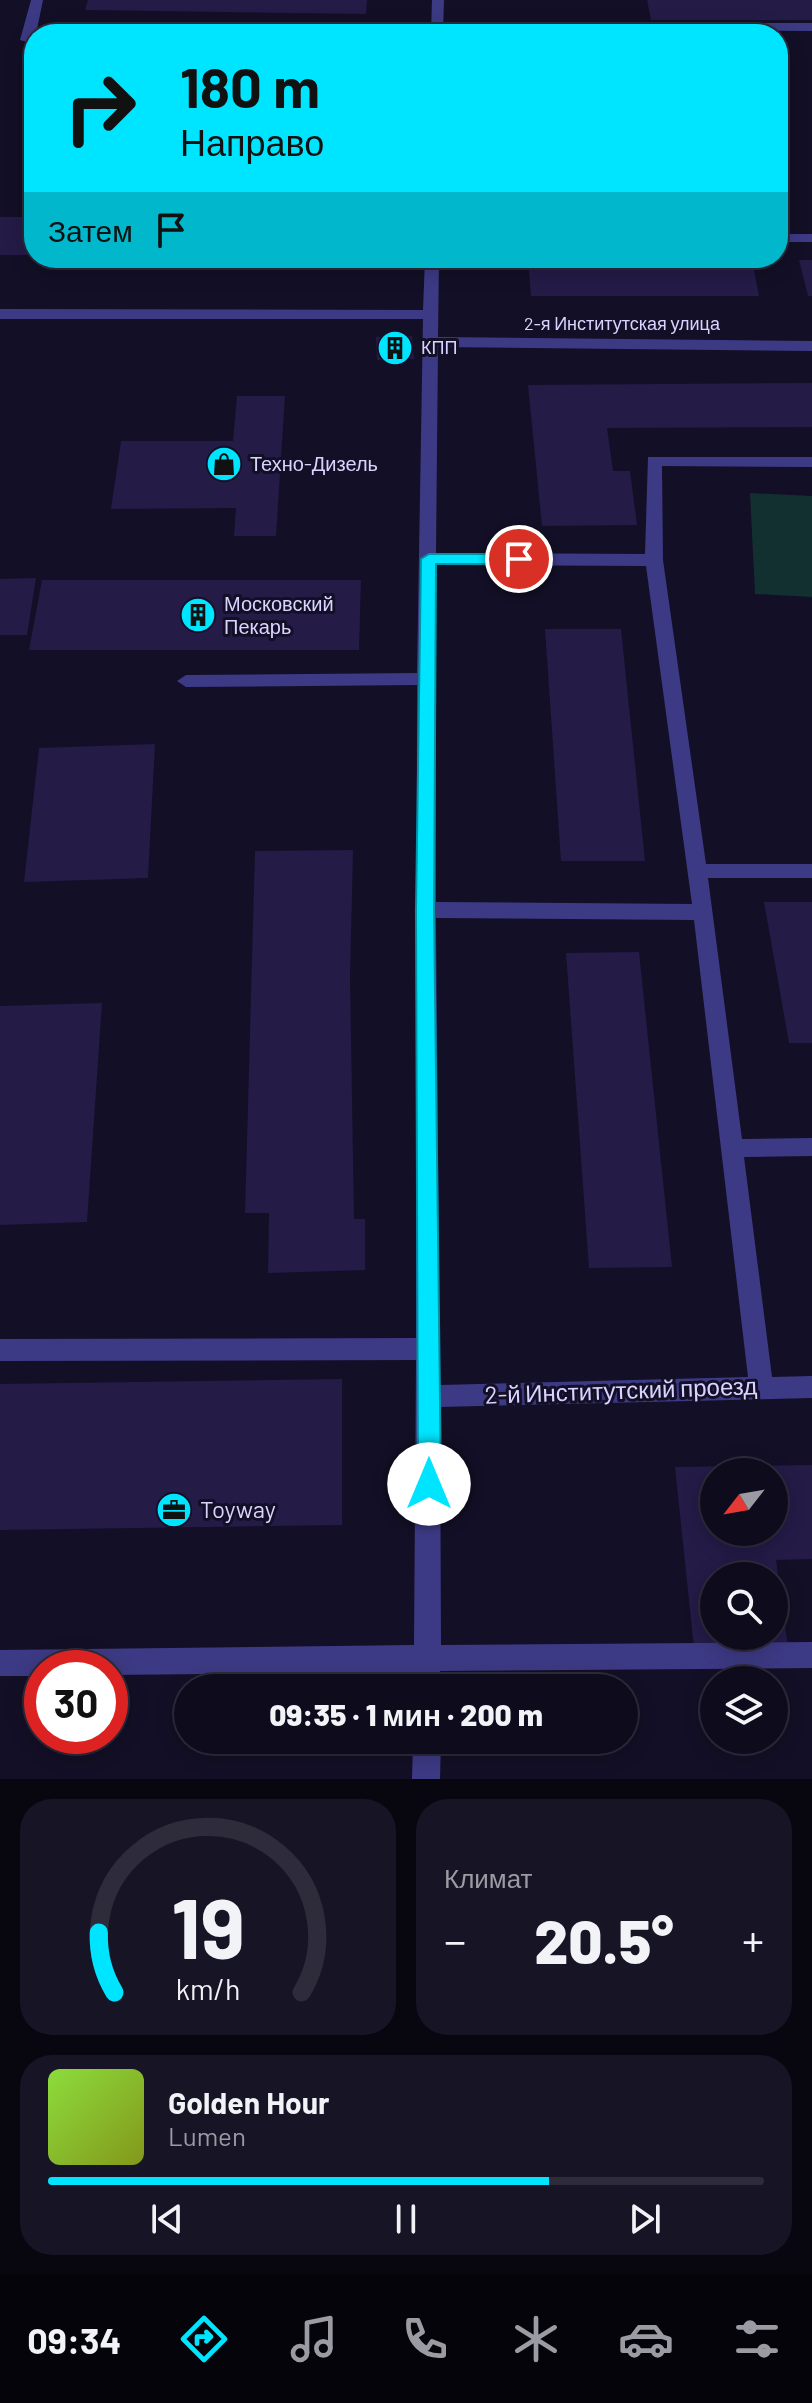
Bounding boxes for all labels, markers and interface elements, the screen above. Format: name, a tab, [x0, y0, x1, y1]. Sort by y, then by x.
text: 180 m	[180, 52, 320, 119]
icon: right	[48, 56, 152, 160]
text: Направо	[180, 120, 324, 163]
icon: arrive	[149, 208, 193, 252]
text: Затем	[48, 212, 133, 248]
street label: 2-я Институтская улица	[524, 312, 721, 334]
building icon: КПП	[376, 329, 414, 367]
place label: КПП	[421, 336, 457, 358]
shop icon: Техно-Дизель	[205, 445, 243, 483]
place label: Техно-Дизель	[250, 451, 378, 475]
pin	[485, 525, 553, 593]
icon: arrive	[497, 537, 541, 581]
place label: Московский Пекарь	[224, 591, 334, 638]
building icon: Московский Пекарь	[179, 596, 217, 634]
street label: 2-й Институтский проезд	[484, 1370, 758, 1409]
position arrow	[387, 1442, 471, 1526]
north arrow	[700, 1458, 788, 1546]
map controls	[700, 1458, 788, 1754]
office icon: Toyway	[155, 1491, 193, 1529]
place label: Toyway	[200, 1494, 276, 1523]
button: search	[700, 1562, 788, 1650]
speed limit sign: 30	[24, 1650, 128, 1754]
button: layers	[700, 1666, 788, 1754]
text: 09:35 · 1 мин · 200 m	[269, 1696, 543, 1732]
text: Климат	[444, 1862, 533, 1893]
text: 19	[171, 1876, 245, 1976]
text: 20.5°	[534, 1904, 674, 1976]
text: −	[444, 1913, 466, 1966]
text: +	[742, 1913, 764, 1966]
text: km/h	[176, 1971, 240, 2006]
text: Golden Hour	[168, 2084, 330, 2120]
text: Lumen	[168, 2120, 246, 2151]
icon: previous	[145, 2197, 189, 2241]
icon: pause	[384, 2197, 428, 2241]
icon: next	[623, 2197, 667, 2241]
icon: directions	[176, 2311, 232, 2367]
icon: music	[286, 2311, 342, 2367]
icon: phone	[397, 2311, 453, 2367]
icon: climate	[508, 2311, 564, 2367]
icon: car	[618, 2311, 674, 2367]
icon: filters	[729, 2311, 785, 2367]
text: 09:34	[27, 2318, 121, 2361]

